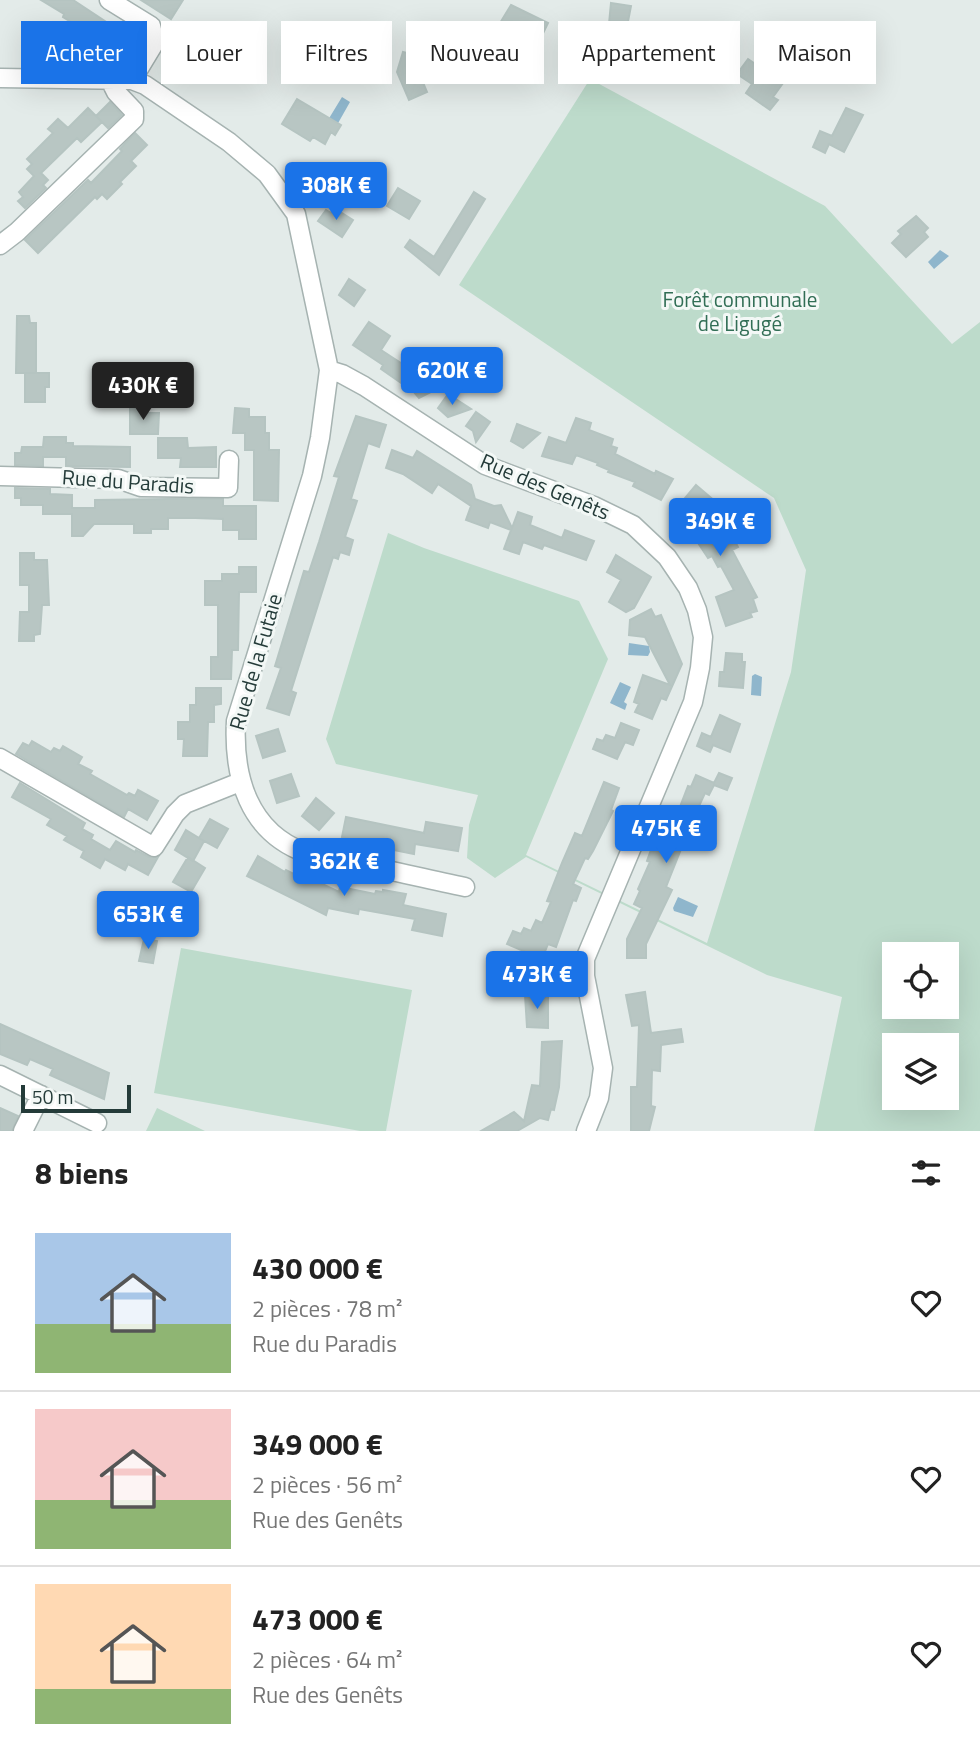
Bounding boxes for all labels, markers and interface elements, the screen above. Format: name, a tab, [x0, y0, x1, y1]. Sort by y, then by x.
chip: Acheter	[21, 21, 147, 84]
chip: Louer	[161, 21, 267, 84]
chip: Filtres	[281, 21, 392, 84]
chip: Nouveau	[406, 21, 544, 84]
chip: Appartement	[558, 21, 740, 84]
chip: Maison	[754, 21, 876, 84]
pin: 308K €	[279, 162, 393, 222]
text: 308K €	[301, 167, 371, 202]
park label: Forêt communale de Ligugé	[663, 283, 817, 339]
pin: 620K €	[395, 348, 509, 407]
text: 620K €	[417, 352, 487, 387]
pin: 430K €	[86, 362, 200, 422]
text: 430K €	[108, 367, 178, 402]
street label: Rue des Genêts	[476, 444, 615, 528]
street label: Rue du Paradis	[61, 460, 195, 502]
pin: 349K €	[663, 498, 777, 558]
text: 349K €	[685, 503, 755, 538]
street label: Rue de la Futaie	[220, 590, 290, 734]
pin: 475K €	[609, 806, 723, 865]
text: 475K €	[631, 810, 701, 845]
pin: 362K €	[287, 838, 401, 898]
text: 362K €	[309, 843, 379, 878]
pin: 653K €	[91, 892, 205, 951]
text: 653K €	[113, 896, 183, 931]
map controls	[882, 942, 959, 1110]
button: locate	[882, 942, 959, 1019]
pin: 473K €	[480, 951, 594, 1011]
text: 473K €	[502, 956, 572, 991]
button: layers	[882, 1033, 959, 1110]
scale bar	[21, 1082, 131, 1114]
text: 50 m	[32, 1082, 73, 1111]
text: 8 biens	[35, 1150, 129, 1196]
icon: filters	[907, 1154, 945, 1192]
text: 430 000 €	[252, 1245, 383, 1291]
icon: home	[91, 1261, 175, 1345]
icon: heart	[907, 1284, 945, 1322]
text: 2 pièces · 78 m²	[252, 1291, 403, 1326]
text: Rue du Paradis	[252, 1326, 397, 1361]
text: 349 000 €	[252, 1421, 383, 1467]
icon: home	[91, 1437, 175, 1521]
icon: heart	[907, 1460, 945, 1498]
text: 2 pièces · 56 m²	[252, 1467, 403, 1502]
text: Rue des Genêts	[252, 1502, 403, 1537]
text: 473 000 €	[252, 1596, 383, 1642]
icon: home	[91, 1612, 175, 1696]
icon: heart	[907, 1635, 945, 1673]
text: 2 pièces · 64 m²	[252, 1642, 403, 1677]
text: Rue des Genêts	[252, 1677, 403, 1712]

